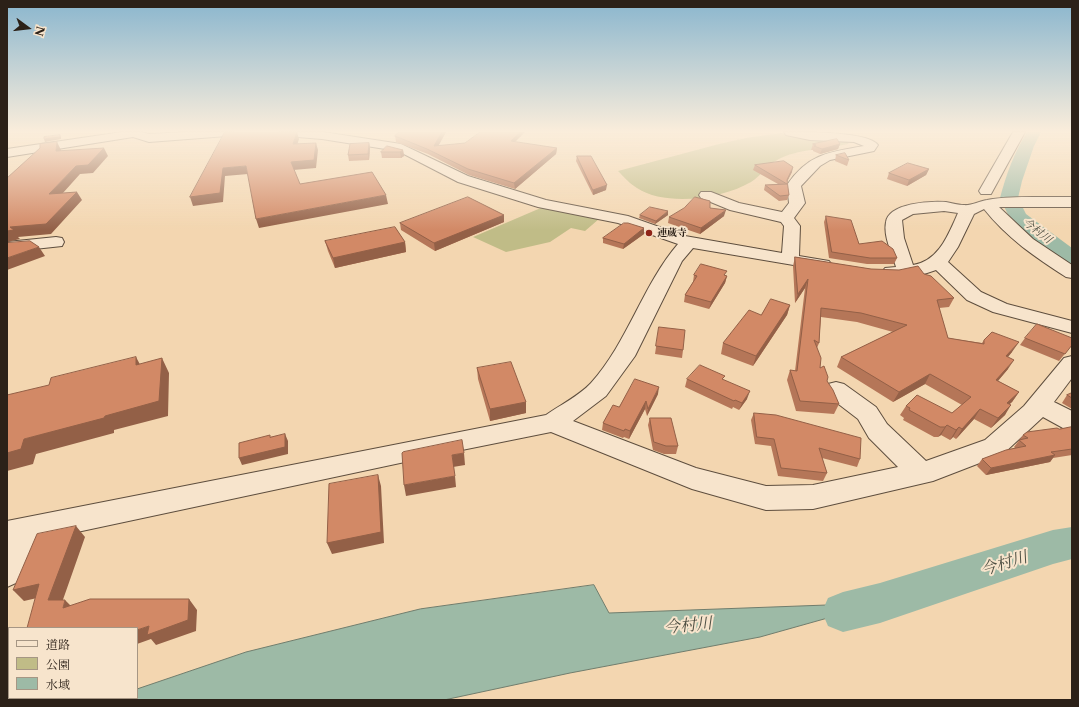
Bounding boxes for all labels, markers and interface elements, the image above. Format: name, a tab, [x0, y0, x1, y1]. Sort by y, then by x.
north arrow	[8, 8, 48, 48]
text: N	[32, 25, 48, 38]
water label: 今村川	[1020, 216, 1054, 246]
place label: 連蔵寺	[657, 227, 687, 239]
marker: 連蔵寺	[644, 228, 654, 238]
water label: 今村川	[978, 548, 1030, 580]
water label: 今村川	[663, 614, 713, 638]
legend	[8, 627, 138, 699]
text: 道路	[46, 637, 70, 652]
text: 公園	[46, 657, 70, 672]
text: 水域	[46, 677, 70, 692]

